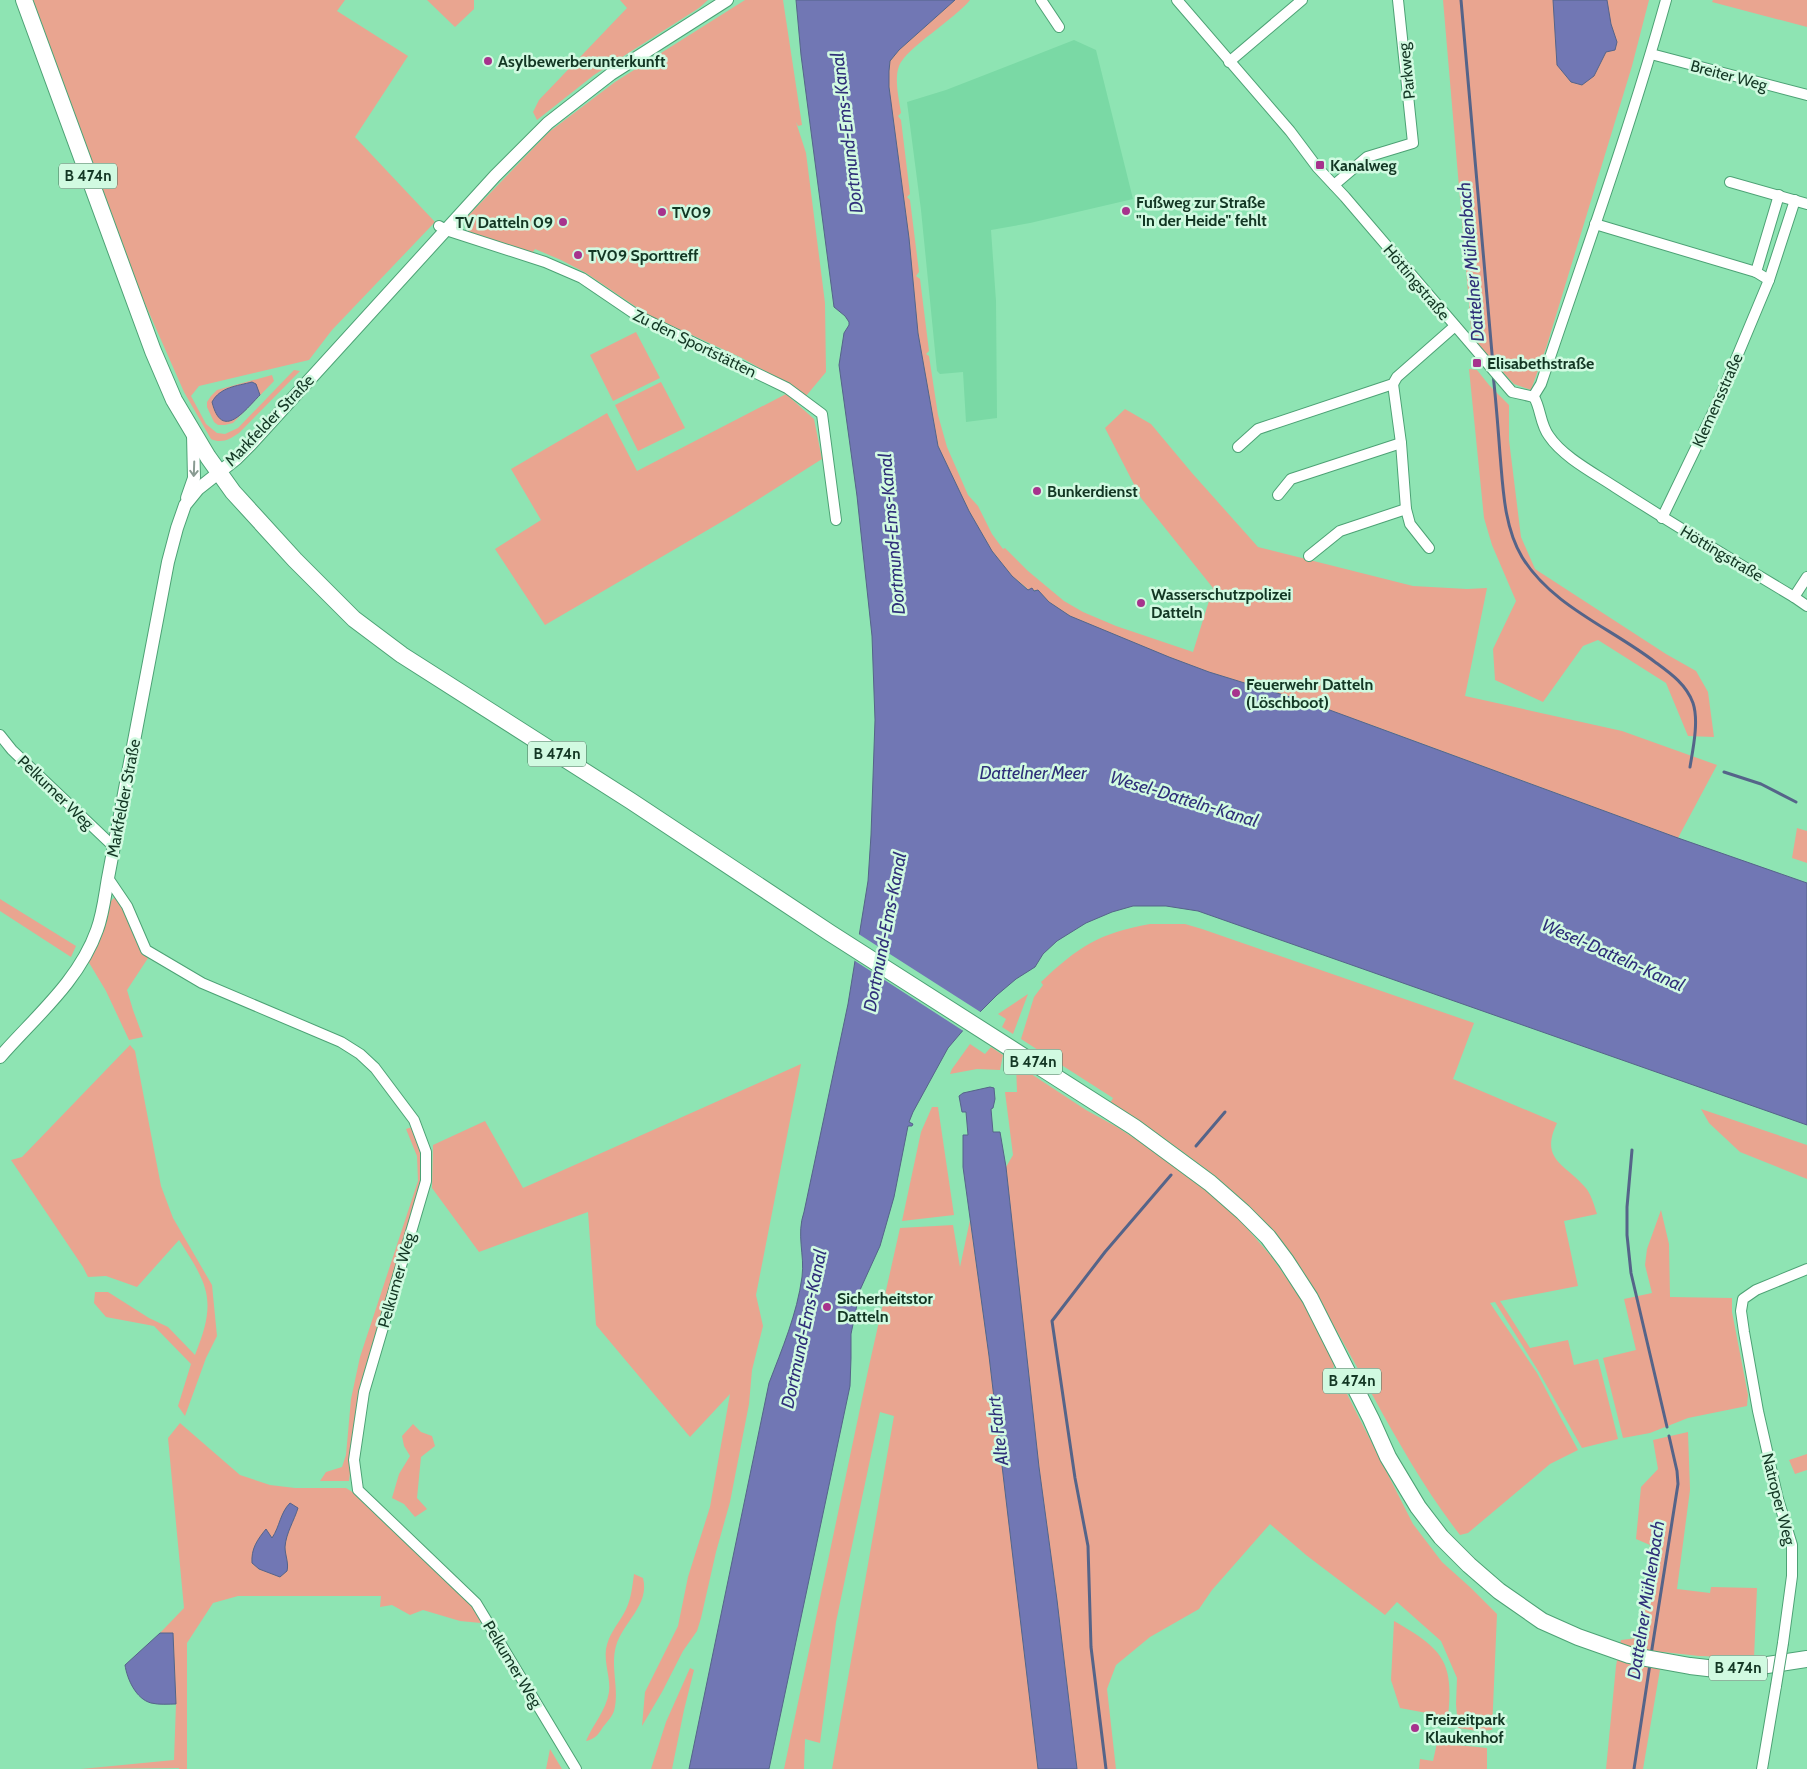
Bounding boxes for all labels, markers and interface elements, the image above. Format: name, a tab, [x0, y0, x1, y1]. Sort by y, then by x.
street label: Parkweg	[1394, 41, 1419, 100]
water label: Dortmund-Ems-Kanal	[826, 51, 868, 215]
place label: Asylbewerberunterkunft	[498, 52, 666, 71]
marker: Asylbewerberunterkunft	[482, 55, 494, 67]
street label: Breiter Weg	[1688, 56, 1770, 95]
place label: Kanalweg	[1330, 156, 1397, 175]
marker: Kanalweg	[1314, 159, 1326, 171]
road number: B 474n	[59, 164, 117, 188]
water label: Dattelner Mühlenbach	[1453, 181, 1489, 343]
place label: Fußweg zur Straße "In der Heide" fehlt	[1136, 193, 1267, 230]
place label: TV09	[672, 203, 711, 222]
marker: Fußweg zur Straße "In der Heide" fehlt	[1120, 205, 1132, 217]
marker: TV09	[656, 206, 668, 218]
place label: TV Datteln 09	[455, 213, 553, 232]
marker: TV Datteln 09	[557, 216, 569, 228]
street label: Höttingstraße	[1380, 241, 1454, 324]
place label: TV09 Sporttreff	[588, 246, 699, 265]
marker: TV09 Sporttreff	[572, 249, 584, 261]
street label: Zu den Sportstätten	[630, 305, 760, 382]
street label: Klemensstraße	[1688, 350, 1747, 450]
place label: Elisabethstraße	[1487, 354, 1594, 373]
marker: Elisabethstraße	[1471, 357, 1483, 369]
street label: Markfelder Straße	[221, 371, 318, 470]
water label: Dortmund-Ems-Kanal	[874, 452, 910, 616]
one-way arrow	[189, 460, 199, 477]
place label: Bunkerdienst	[1047, 482, 1138, 501]
marker: Bunkerdienst	[1031, 485, 1043, 497]
street label: Höttingstraße	[1677, 521, 1766, 585]
place label: Wasserschutzpolizei Datteln	[1151, 585, 1291, 622]
marker: Wasserschutzpolizei Datteln	[1135, 597, 1147, 609]
place label: Feuerwehr Datteln (Löschboot)	[1246, 675, 1373, 712]
marker: Feuerwehr Datteln (Löschboot)	[1230, 687, 1242, 699]
street label: Markfelder Straße	[103, 737, 144, 859]
road number: B 474n	[528, 742, 586, 766]
street label: Pelkumer Weg	[14, 751, 98, 834]
water label: Dattelner Meer	[979, 762, 1088, 784]
water label: Wesel-Datteln-Kanal	[1107, 766, 1262, 832]
water label: Dortmund-Ems-Kanal	[859, 850, 911, 1014]
water label: Wesel-Datteln-Kanal	[1538, 914, 1689, 997]
road number: B 474n	[1004, 1050, 1062, 1074]
street label: Pelkumer Weg	[374, 1229, 419, 1330]
water label: Dortmund-Ems-Kanal	[776, 1247, 832, 1410]
place label: Sicherheitstor Datteln	[837, 1289, 933, 1326]
marker: Sicherheitstor Datteln	[821, 1301, 833, 1313]
road number: B 474n	[1323, 1368, 1381, 1394]
water label: Alte Fahrt	[983, 1395, 1013, 1468]
street label: Natroper Weg	[1758, 1451, 1799, 1548]
water label: Dattelner Mühlenbach	[1623, 1519, 1669, 1681]
street label: Pelkumer Weg	[479, 1617, 546, 1712]
road number: B 474n	[1709, 1656, 1767, 1680]
place label: Freizeitpark Klaukenhof	[1425, 1710, 1505, 1747]
marker: Freizeitpark Klaukenhof	[1409, 1722, 1421, 1734]

